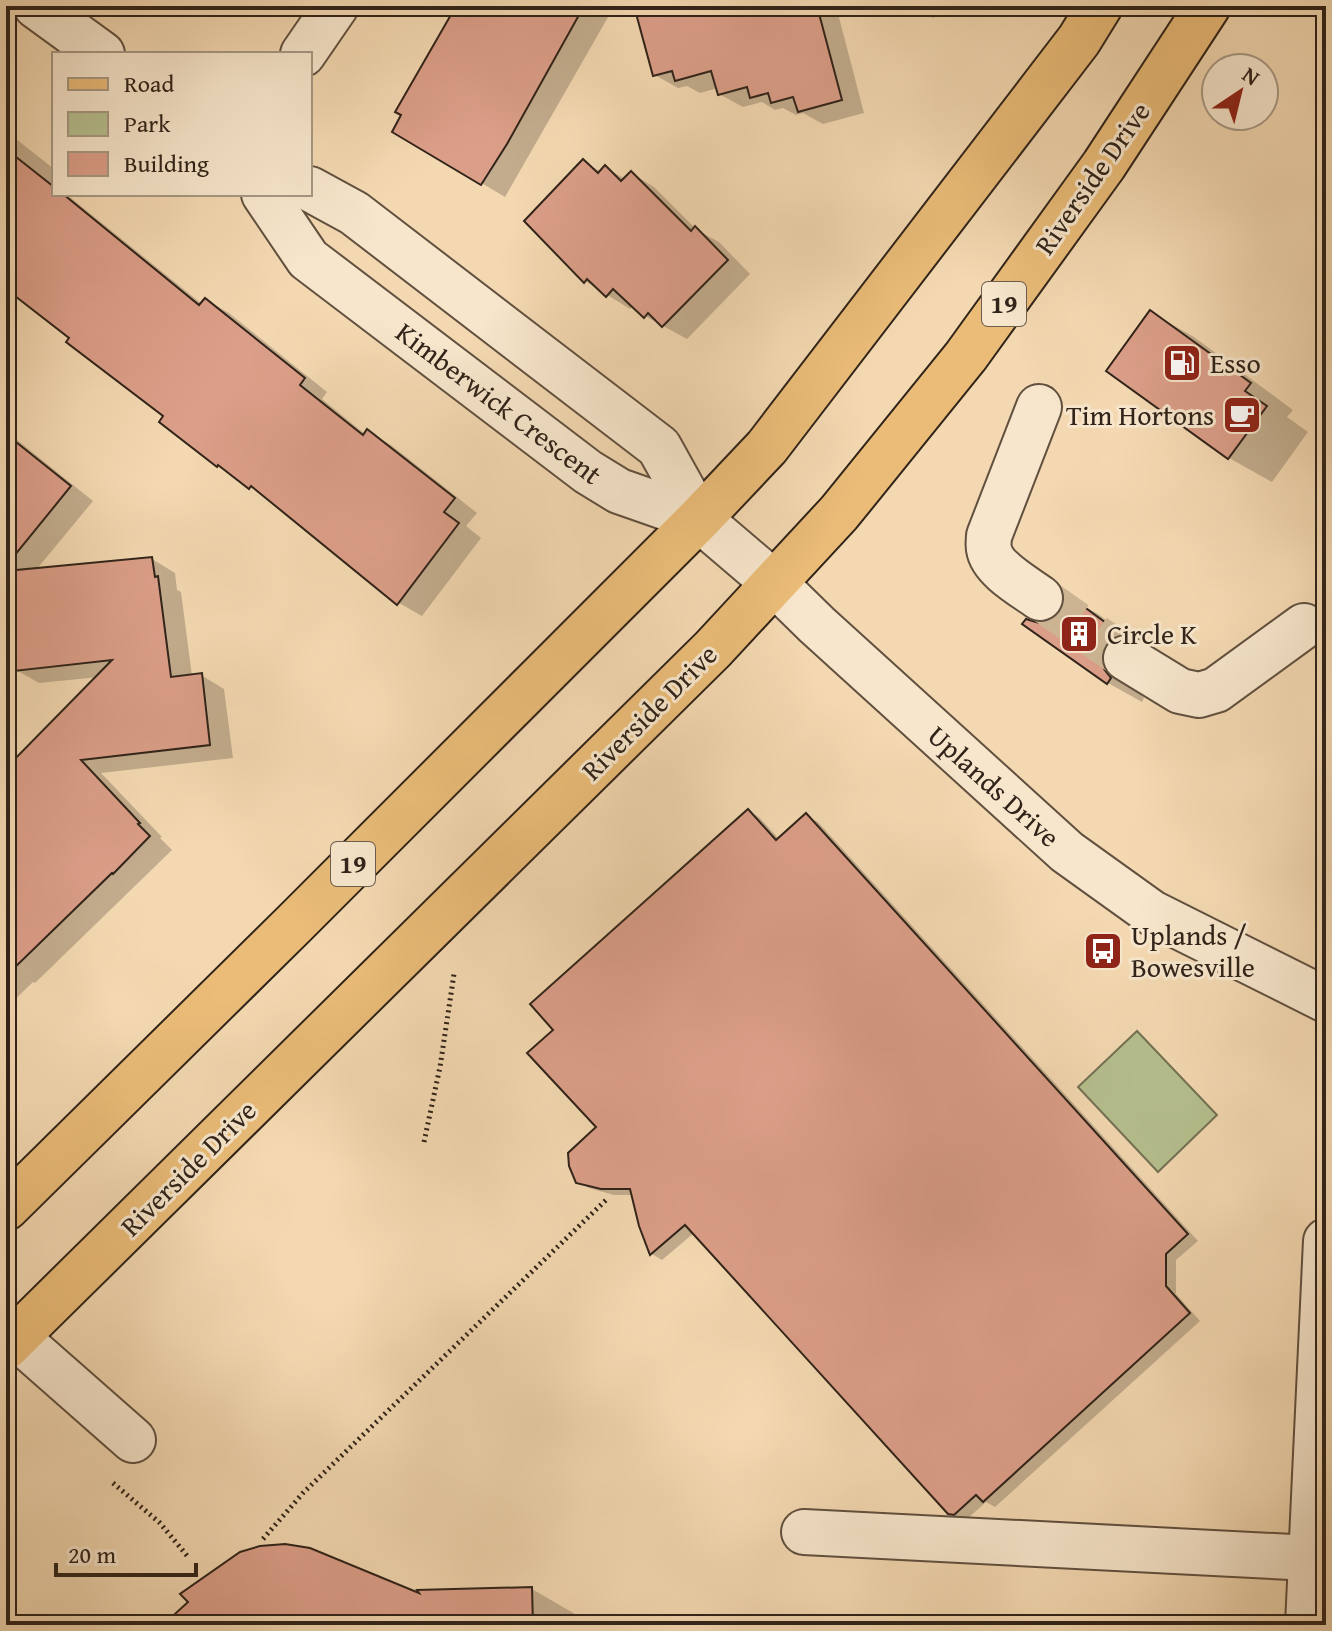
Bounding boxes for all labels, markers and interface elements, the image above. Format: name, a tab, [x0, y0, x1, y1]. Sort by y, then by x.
legend	[52, 52, 312, 196]
north arrow	[1200, 52, 1280, 132]
text: N	[1236, 58, 1267, 93]
text: Road	[124, 66, 174, 101]
street label: Riverside Drive	[1024, 93, 1159, 262]
text: Park	[124, 106, 171, 141]
text: Building	[124, 146, 209, 181]
road number: 19	[982, 282, 1026, 326]
street label: Kimberwick Crescent	[388, 312, 611, 494]
fuel station icon: Esso	[1161, 342, 1203, 384]
place label: Esso	[1210, 342, 1261, 383]
place label: Tim Hortons	[1066, 394, 1214, 435]
cafe icon: Tim Hortons	[1221, 394, 1263, 436]
building icon: Circle K	[1058, 613, 1100, 655]
place label: Circle K	[1107, 613, 1197, 654]
street label: Riverside Drive	[571, 634, 726, 789]
street label: Uplands Drive	[919, 715, 1070, 856]
road number: 19	[331, 842, 375, 886]
place label: Uplands / Bowesville	[1131, 914, 1255, 987]
bus stop icon: Uplands / Bowesville	[1082, 930, 1124, 972]
street label: Riverside Drive	[110, 1090, 265, 1245]
scale bar	[56, 1527, 196, 1577]
text: 20 m	[68, 1537, 116, 1572]

